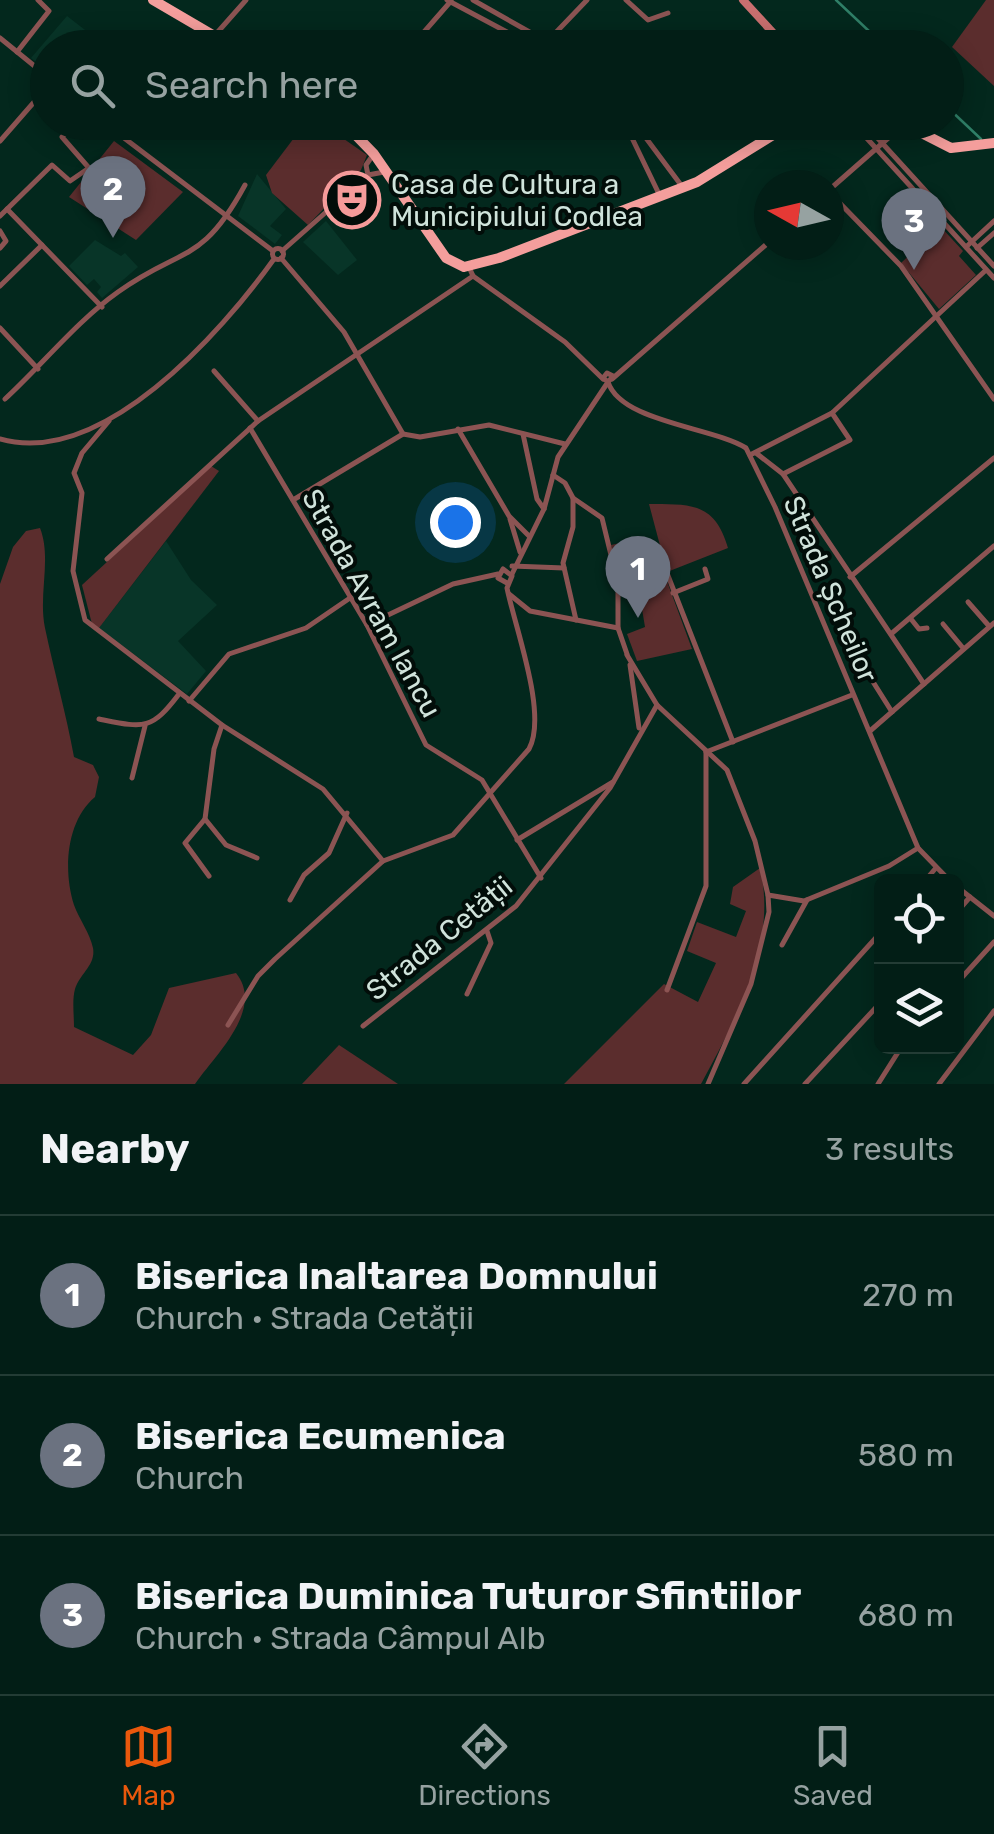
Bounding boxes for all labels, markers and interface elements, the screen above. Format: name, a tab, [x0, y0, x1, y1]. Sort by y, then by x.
search box	[30, 30, 964, 140]
icon: search	[65, 58, 120, 113]
text: Search here	[145, 62, 358, 108]
pin: 2	[80, 156, 146, 238]
place label: Casa de Cultura a Municipiului Codlea	[391, 168, 643, 233]
theatre icon: Casa de Cultura a Municipiului Codlea	[322, 170, 382, 230]
north arrow	[754, 170, 844, 260]
pin: 3	[882, 188, 946, 270]
street label: Strada Avram Iancu	[295, 483, 448, 723]
street label: Strada Șcheilor	[776, 491, 885, 688]
your location	[430, 497, 481, 548]
pin: 1	[606, 536, 670, 618]
street label: Strada Cetății	[360, 869, 519, 1007]
map controls	[874, 874, 964, 1054]
button: locate	[874, 874, 964, 964]
button: layers	[874, 964, 964, 1054]
text: Nearby	[40, 1124, 190, 1174]
text: 3 results	[825, 1130, 954, 1168]
text: Biserica Inaltarea Domnului	[135, 1253, 658, 1299]
text: 1	[65, 1276, 80, 1314]
text: 270 m	[862, 1276, 954, 1314]
text: Church · Strada Cetății	[135, 1299, 474, 1337]
text: Biserica Ecumenica	[135, 1413, 506, 1459]
text: 2	[62, 1436, 83, 1474]
text: 580 m	[858, 1436, 954, 1474]
text: Church	[135, 1459, 244, 1497]
text: Biserica Duminica Tuturor Sfintiilor	[135, 1573, 801, 1619]
text: 3	[62, 1596, 83, 1634]
text: 680 m	[858, 1596, 954, 1634]
text: Church · Strada Câmpul Alb	[135, 1619, 546, 1657]
tab: Map	[121, 1719, 176, 1812]
tab: Directions	[418, 1719, 551, 1812]
tab: Saved	[793, 1719, 873, 1812]

